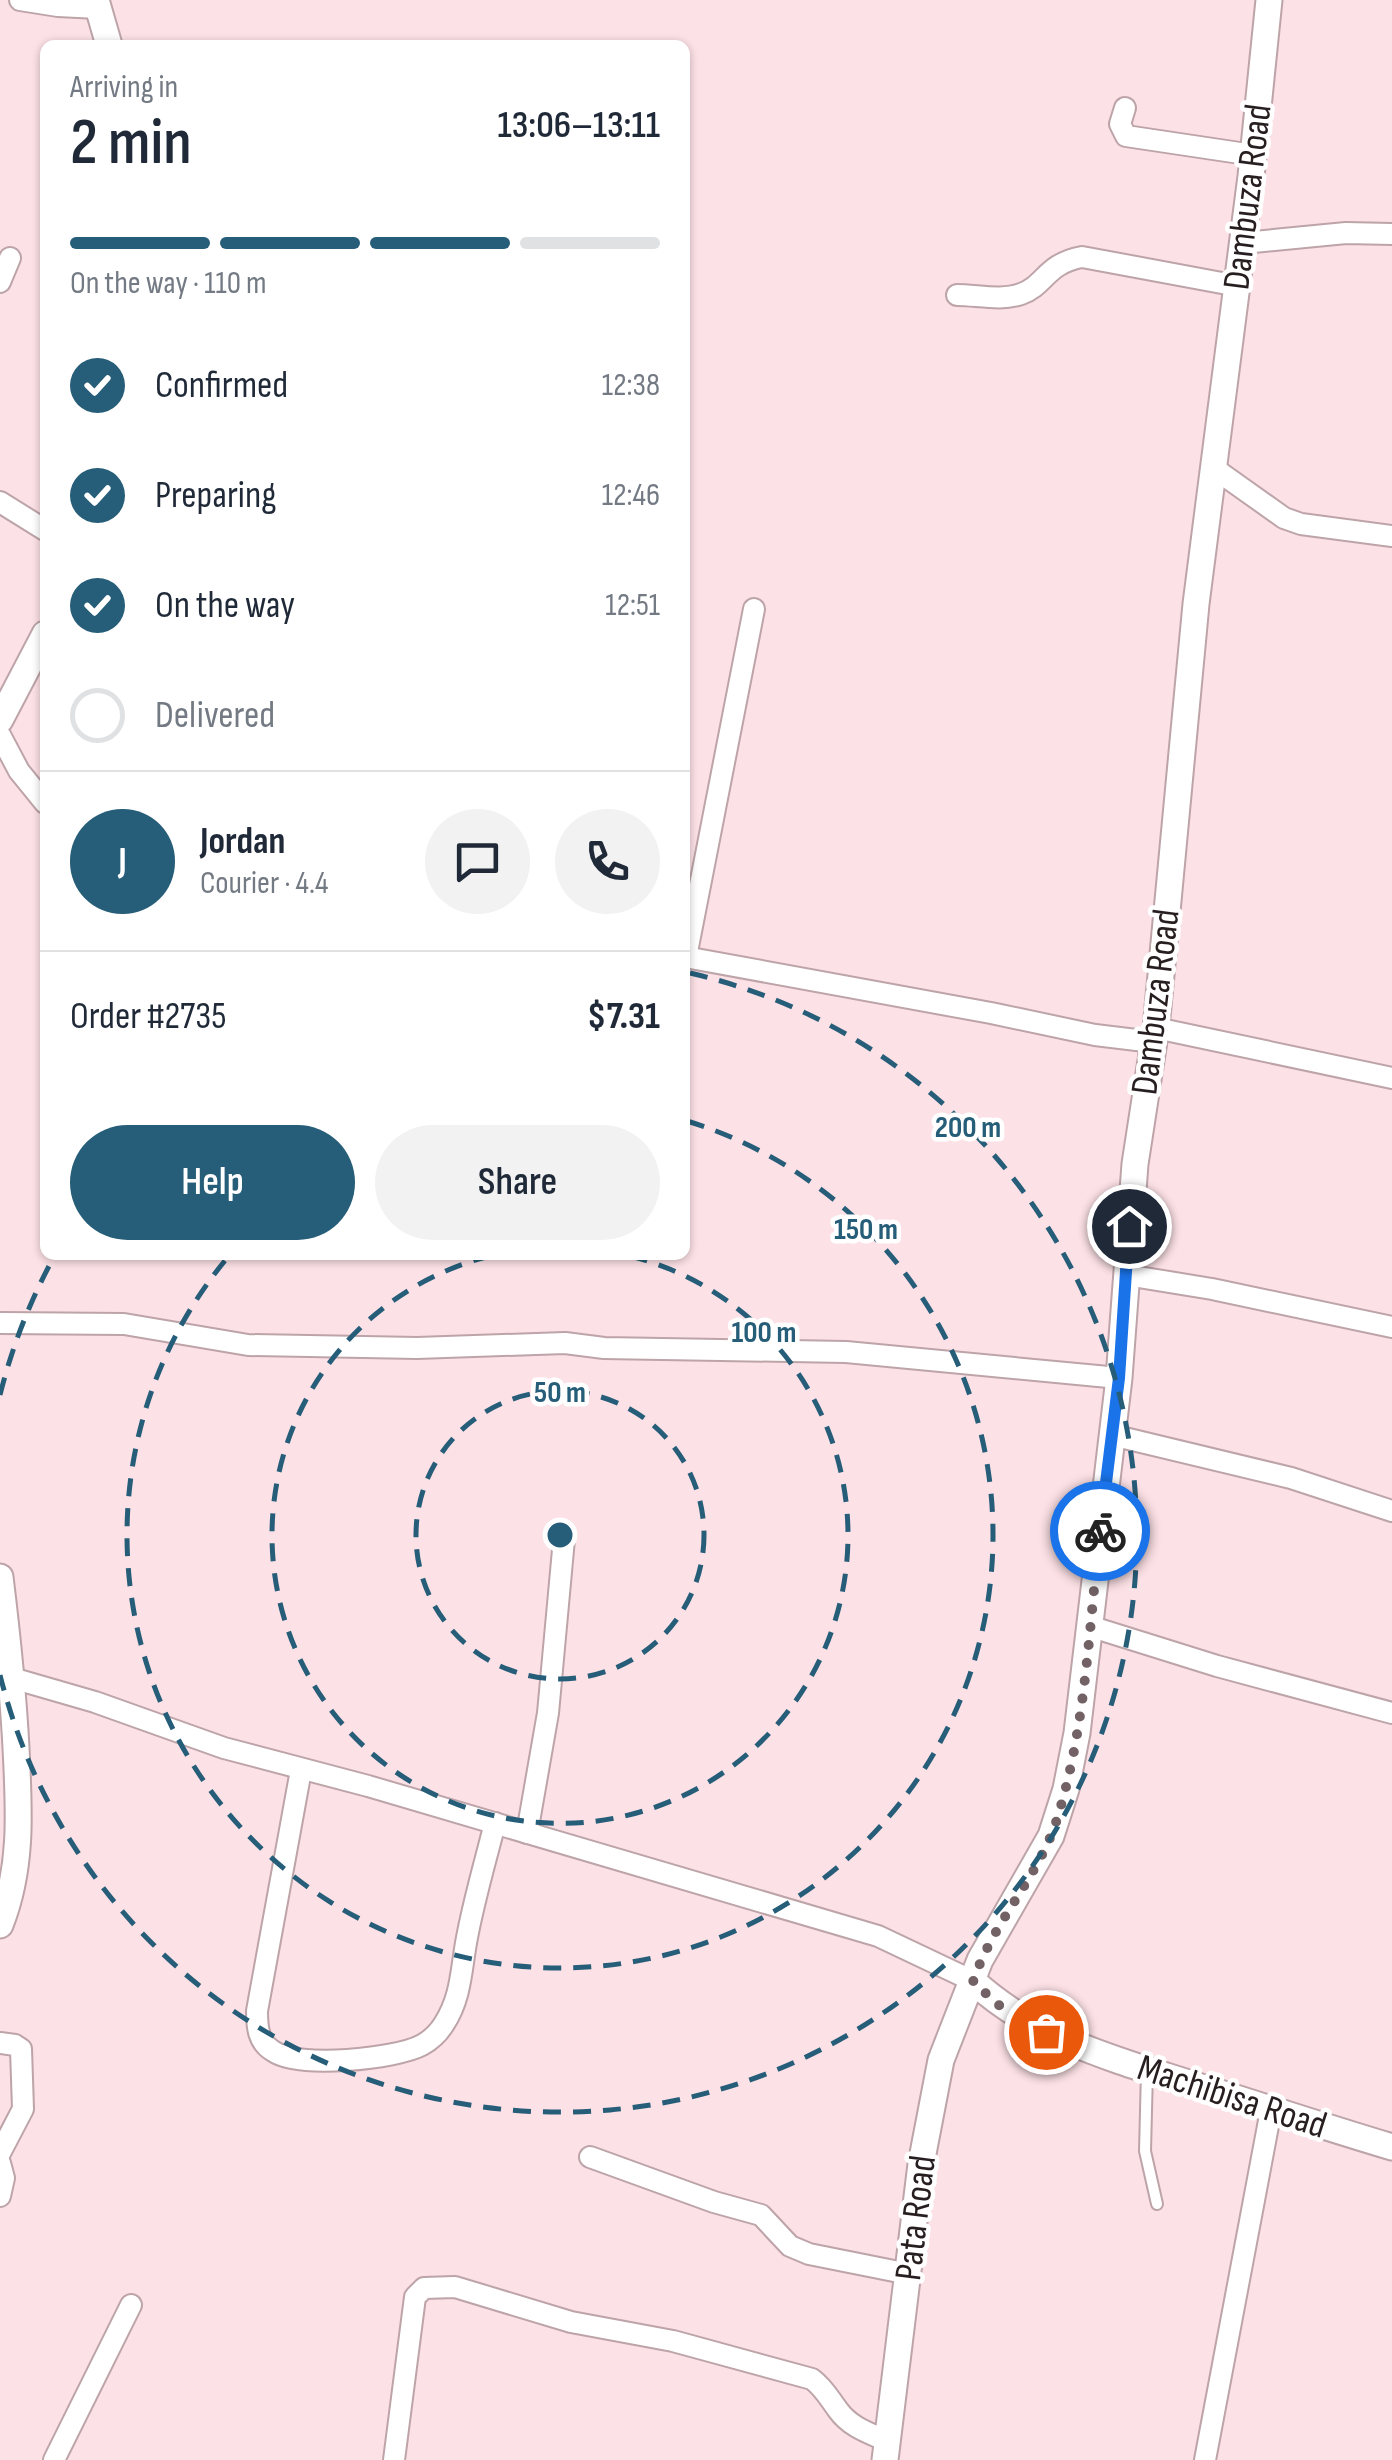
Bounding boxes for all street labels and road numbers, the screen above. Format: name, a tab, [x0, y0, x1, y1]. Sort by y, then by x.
street label: Dambuza Road	[1214, 102, 1282, 292]
street label: Dambuza Road	[1122, 907, 1190, 1097]
street label: Machibisa Road	[1132, 2045, 1332, 2149]
street label: Pata Road	[886, 2153, 946, 2283]

